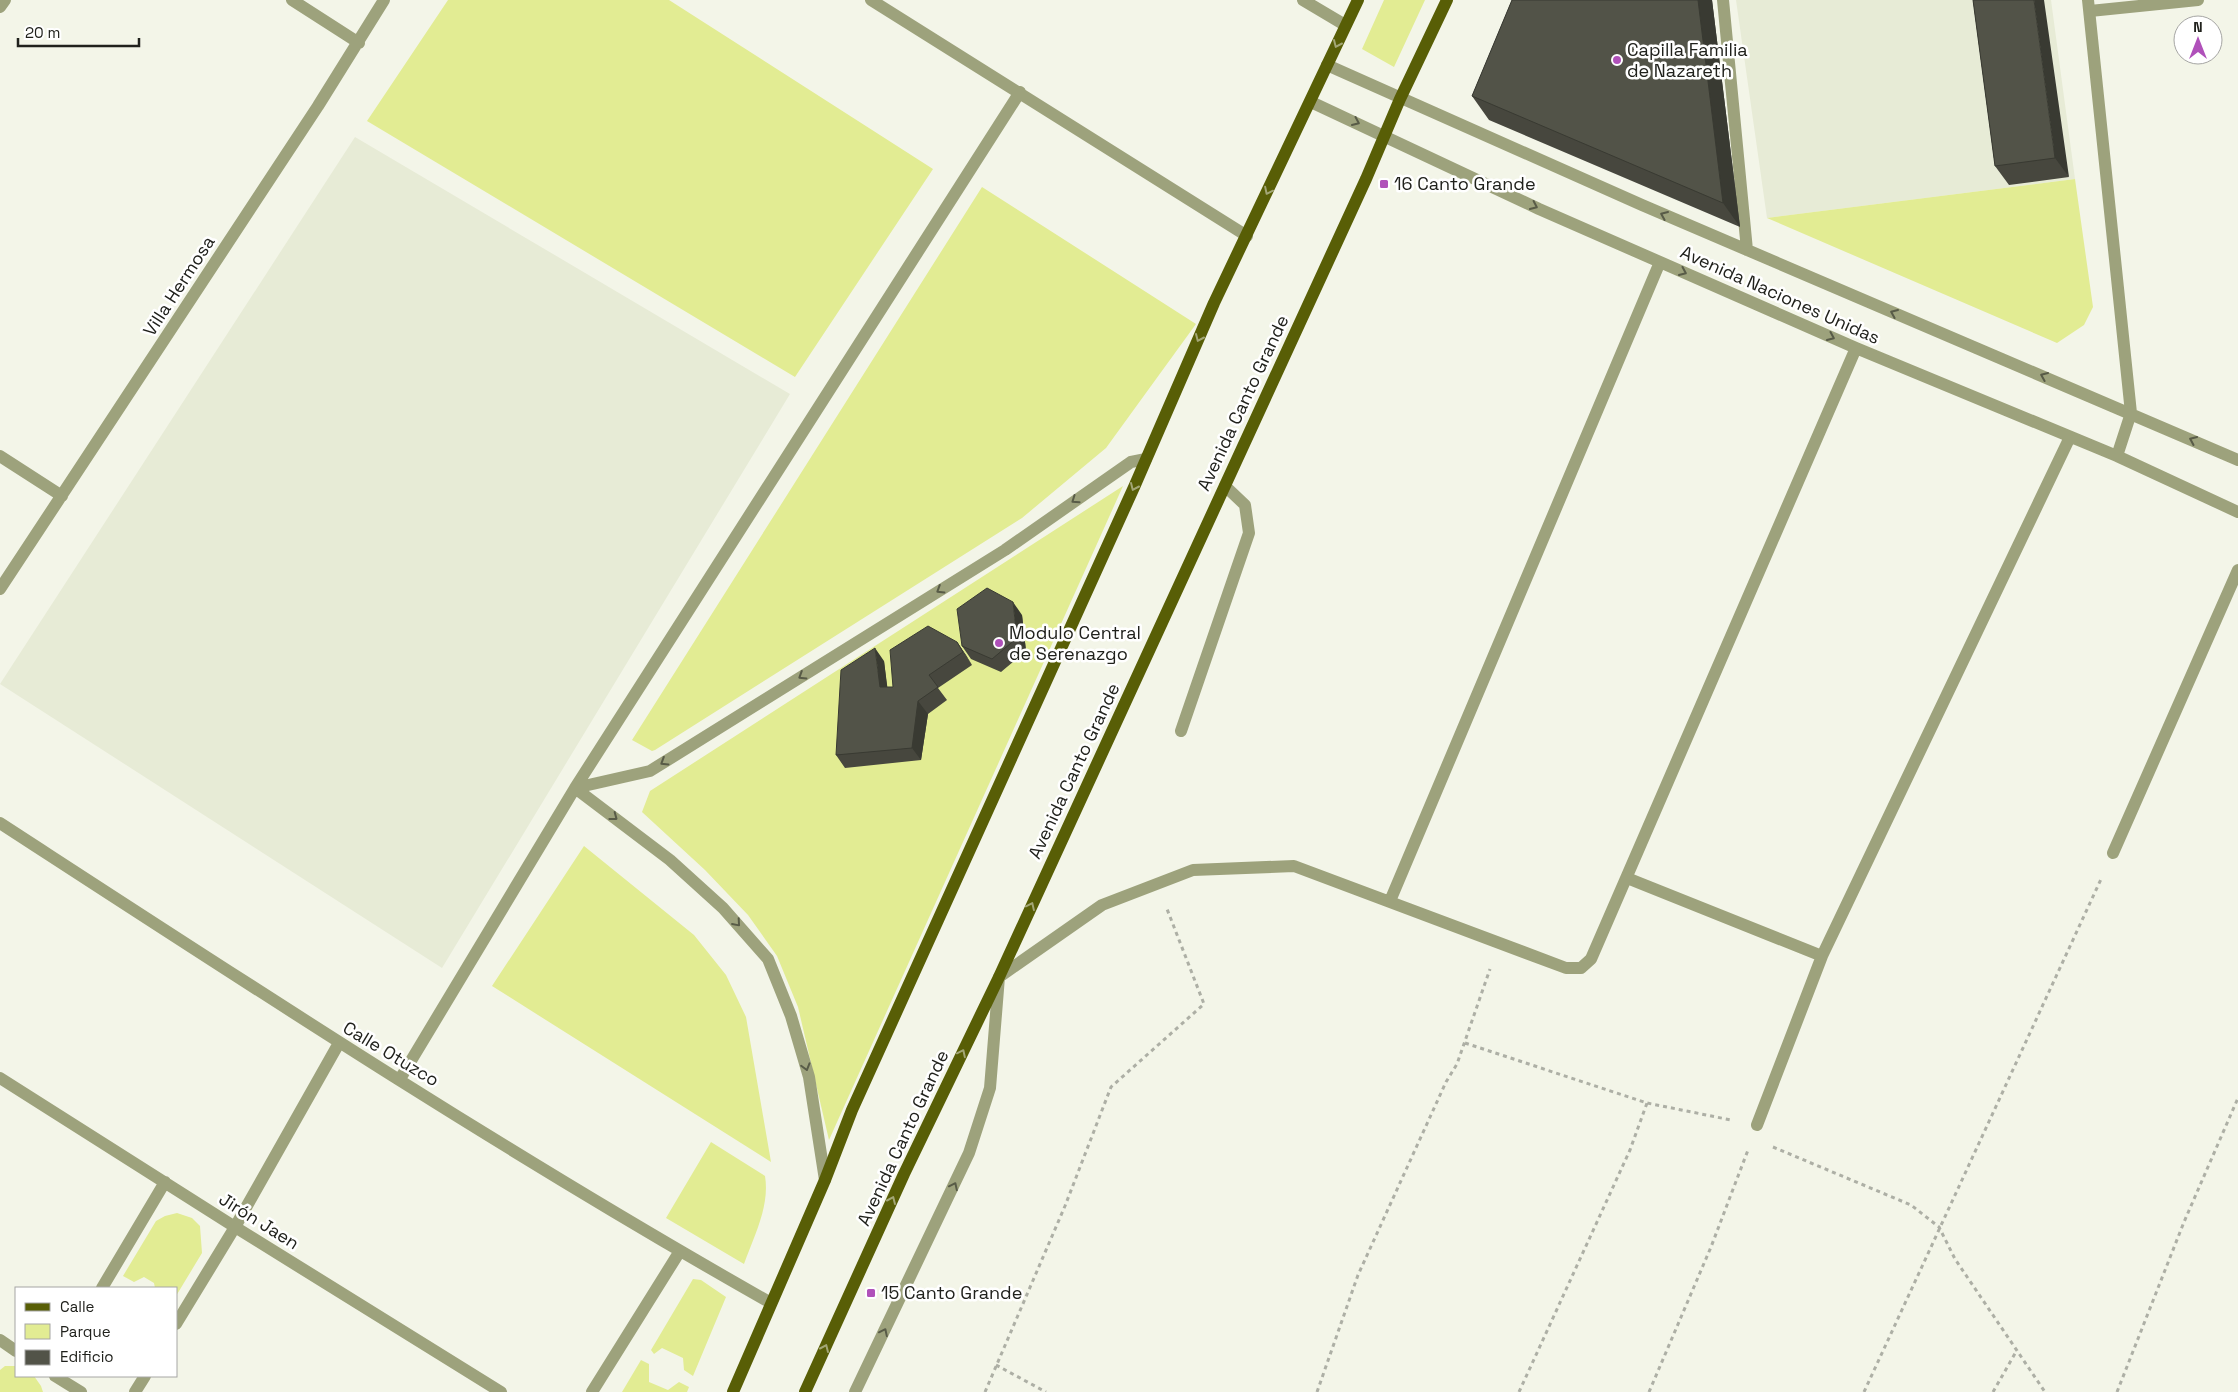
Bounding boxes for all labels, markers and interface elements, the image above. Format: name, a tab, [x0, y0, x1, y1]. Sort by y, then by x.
scale bar	[18, 15, 139, 47]
north arrow	[2173, 15, 2223, 65]
text: N	[2193, 18, 2203, 36]
text: 20 m	[25, 23, 60, 42]
place label: Capilla Familia de Nazareth	[1627, 38, 1748, 82]
one-way arrow	[1332, 39, 1343, 48]
marker: Capilla Familia de Nazareth	[1611, 54, 1623, 66]
one-way arrow	[1351, 115, 1360, 126]
place label: 16 Canto Grande	[1394, 172, 1536, 195]
marker: 16 Canto Grande	[1378, 178, 1390, 190]
one-way arrow	[1264, 186, 1274, 195]
one-way arrow	[1529, 200, 1538, 210]
one-way arrow	[1660, 210, 1669, 221]
street label: Villa Hermosa	[138, 231, 220, 340]
street label: Avenida Naciones Unidas	[1677, 240, 1884, 349]
one-way arrow	[1678, 266, 1687, 277]
one-way arrow	[1890, 308, 1899, 319]
street label: Avenida Canto Grande	[1192, 311, 1293, 494]
one-way arrow	[1826, 331, 1835, 342]
one-way arrow	[1194, 333, 1205, 342]
one-way arrow	[2040, 372, 2049, 383]
one-way arrow	[2189, 436, 2198, 447]
one-way arrow	[1130, 482, 1140, 491]
one-way arrow	[1071, 494, 1081, 503]
one-way arrow	[936, 584, 945, 594]
place label: Modulo Central de Serenazgo	[1009, 621, 1141, 665]
marker: Modulo Central de Serenazgo	[993, 637, 1005, 649]
one-way arrow	[798, 670, 807, 679]
street label: Avenida Canto Grande	[1023, 679, 1124, 862]
one-way arrow	[660, 756, 669, 765]
one-way arrow	[608, 812, 617, 820]
one-way arrow	[1025, 902, 1036, 911]
one-way arrow	[731, 917, 739, 926]
street label: Calle Otuzco	[339, 1016, 444, 1091]
street label: Avenida Canto Grande	[852, 1046, 953, 1229]
one-way arrow	[956, 1049, 966, 1058]
one-way arrow	[800, 1063, 810, 1071]
one-way arrow	[947, 1182, 957, 1191]
street label: Jirón Jaen	[215, 1187, 304, 1254]
one-way arrow	[886, 1196, 896, 1205]
place label: 15 Canto Grande	[881, 1281, 1022, 1304]
legend	[15, 1287, 178, 1377]
marker: 15 Canto Grande	[865, 1287, 877, 1299]
text: Calle	[60, 1297, 95, 1316]
text: Parque	[60, 1322, 111, 1341]
one-way arrow	[877, 1328, 888, 1337]
one-way arrow	[818, 1344, 829, 1353]
text: Edificio	[60, 1347, 114, 1366]

